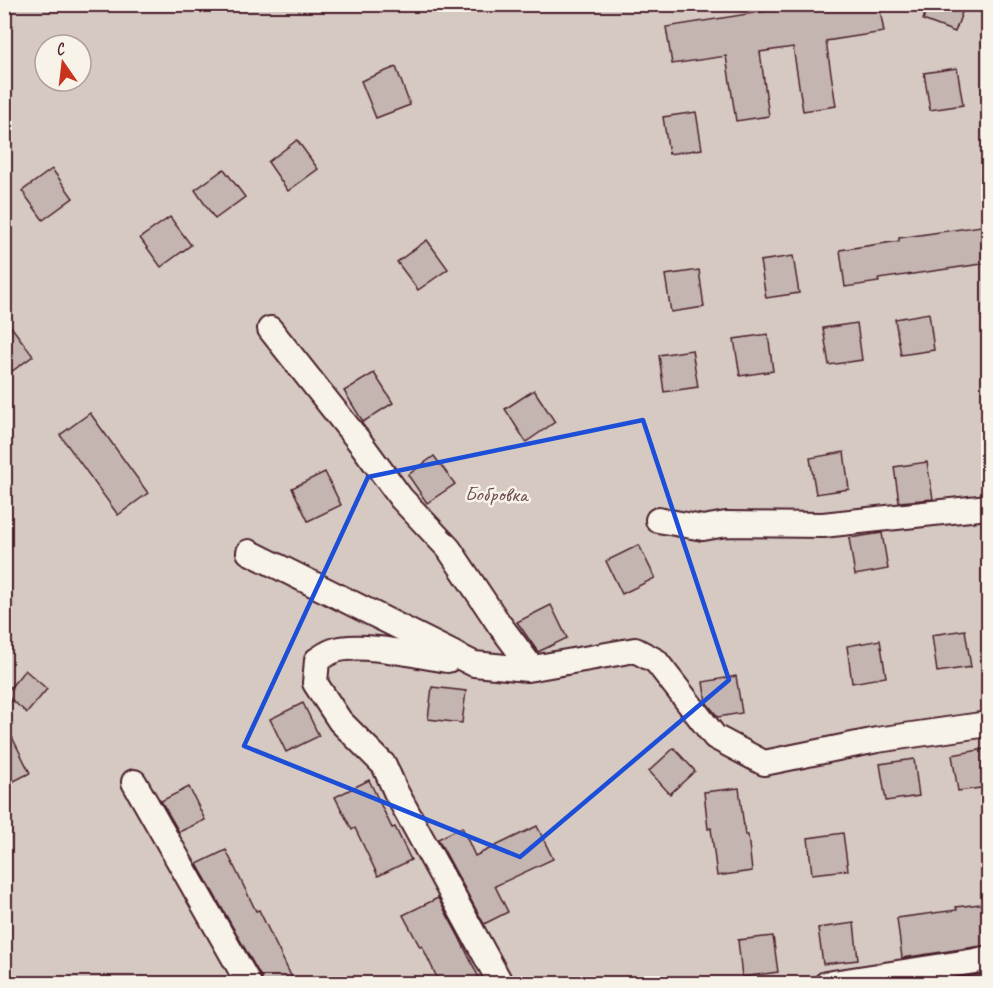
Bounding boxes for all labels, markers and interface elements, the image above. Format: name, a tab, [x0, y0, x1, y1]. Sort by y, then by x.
north arrow	[33, 33, 93, 93]
text: С	[53, 38, 68, 60]
park label: Бобровка	[465, 481, 530, 507]

